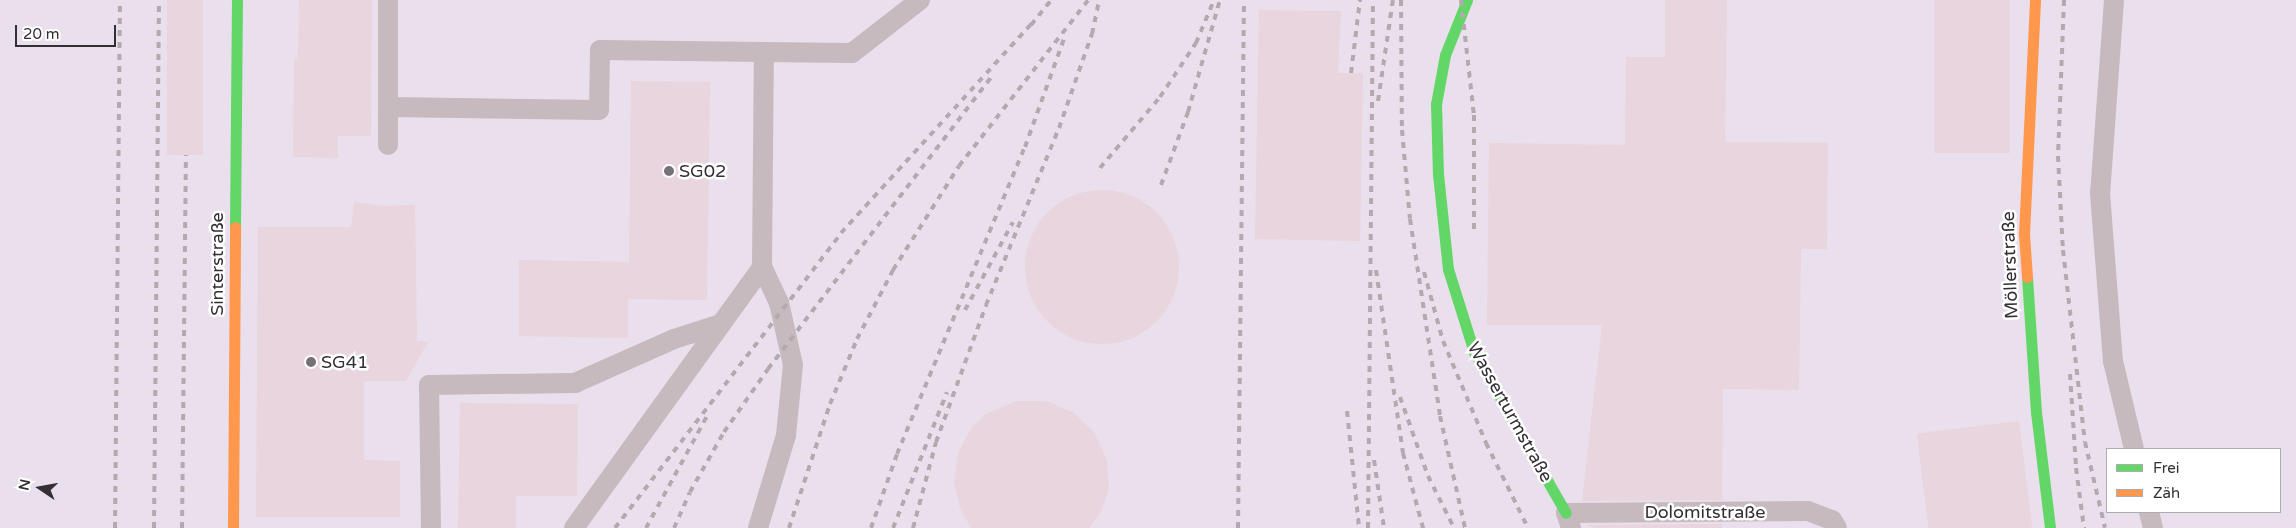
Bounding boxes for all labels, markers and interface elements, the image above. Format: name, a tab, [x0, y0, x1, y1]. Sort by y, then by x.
scale bar	[18, 15, 119, 47]
text: 20 m	[23, 25, 60, 43]
place label: SG02	[679, 160, 726, 182]
marker: SG02	[663, 165, 675, 177]
street label: Möllerstraße	[1997, 211, 2023, 319]
street label: Sinterstraße	[206, 212, 228, 316]
street label: Wasserturmstraße	[1463, 338, 1557, 486]
place label: SG41	[321, 351, 368, 373]
marker: SG41	[305, 356, 317, 368]
legend	[2106, 448, 2281, 513]
text: Frei	[2153, 459, 2179, 477]
north arrow	[15, 463, 65, 513]
text: N	[15, 478, 34, 492]
text: Zäh	[2153, 484, 2180, 502]
street label: Dolomitstraße	[1644, 501, 1766, 523]

